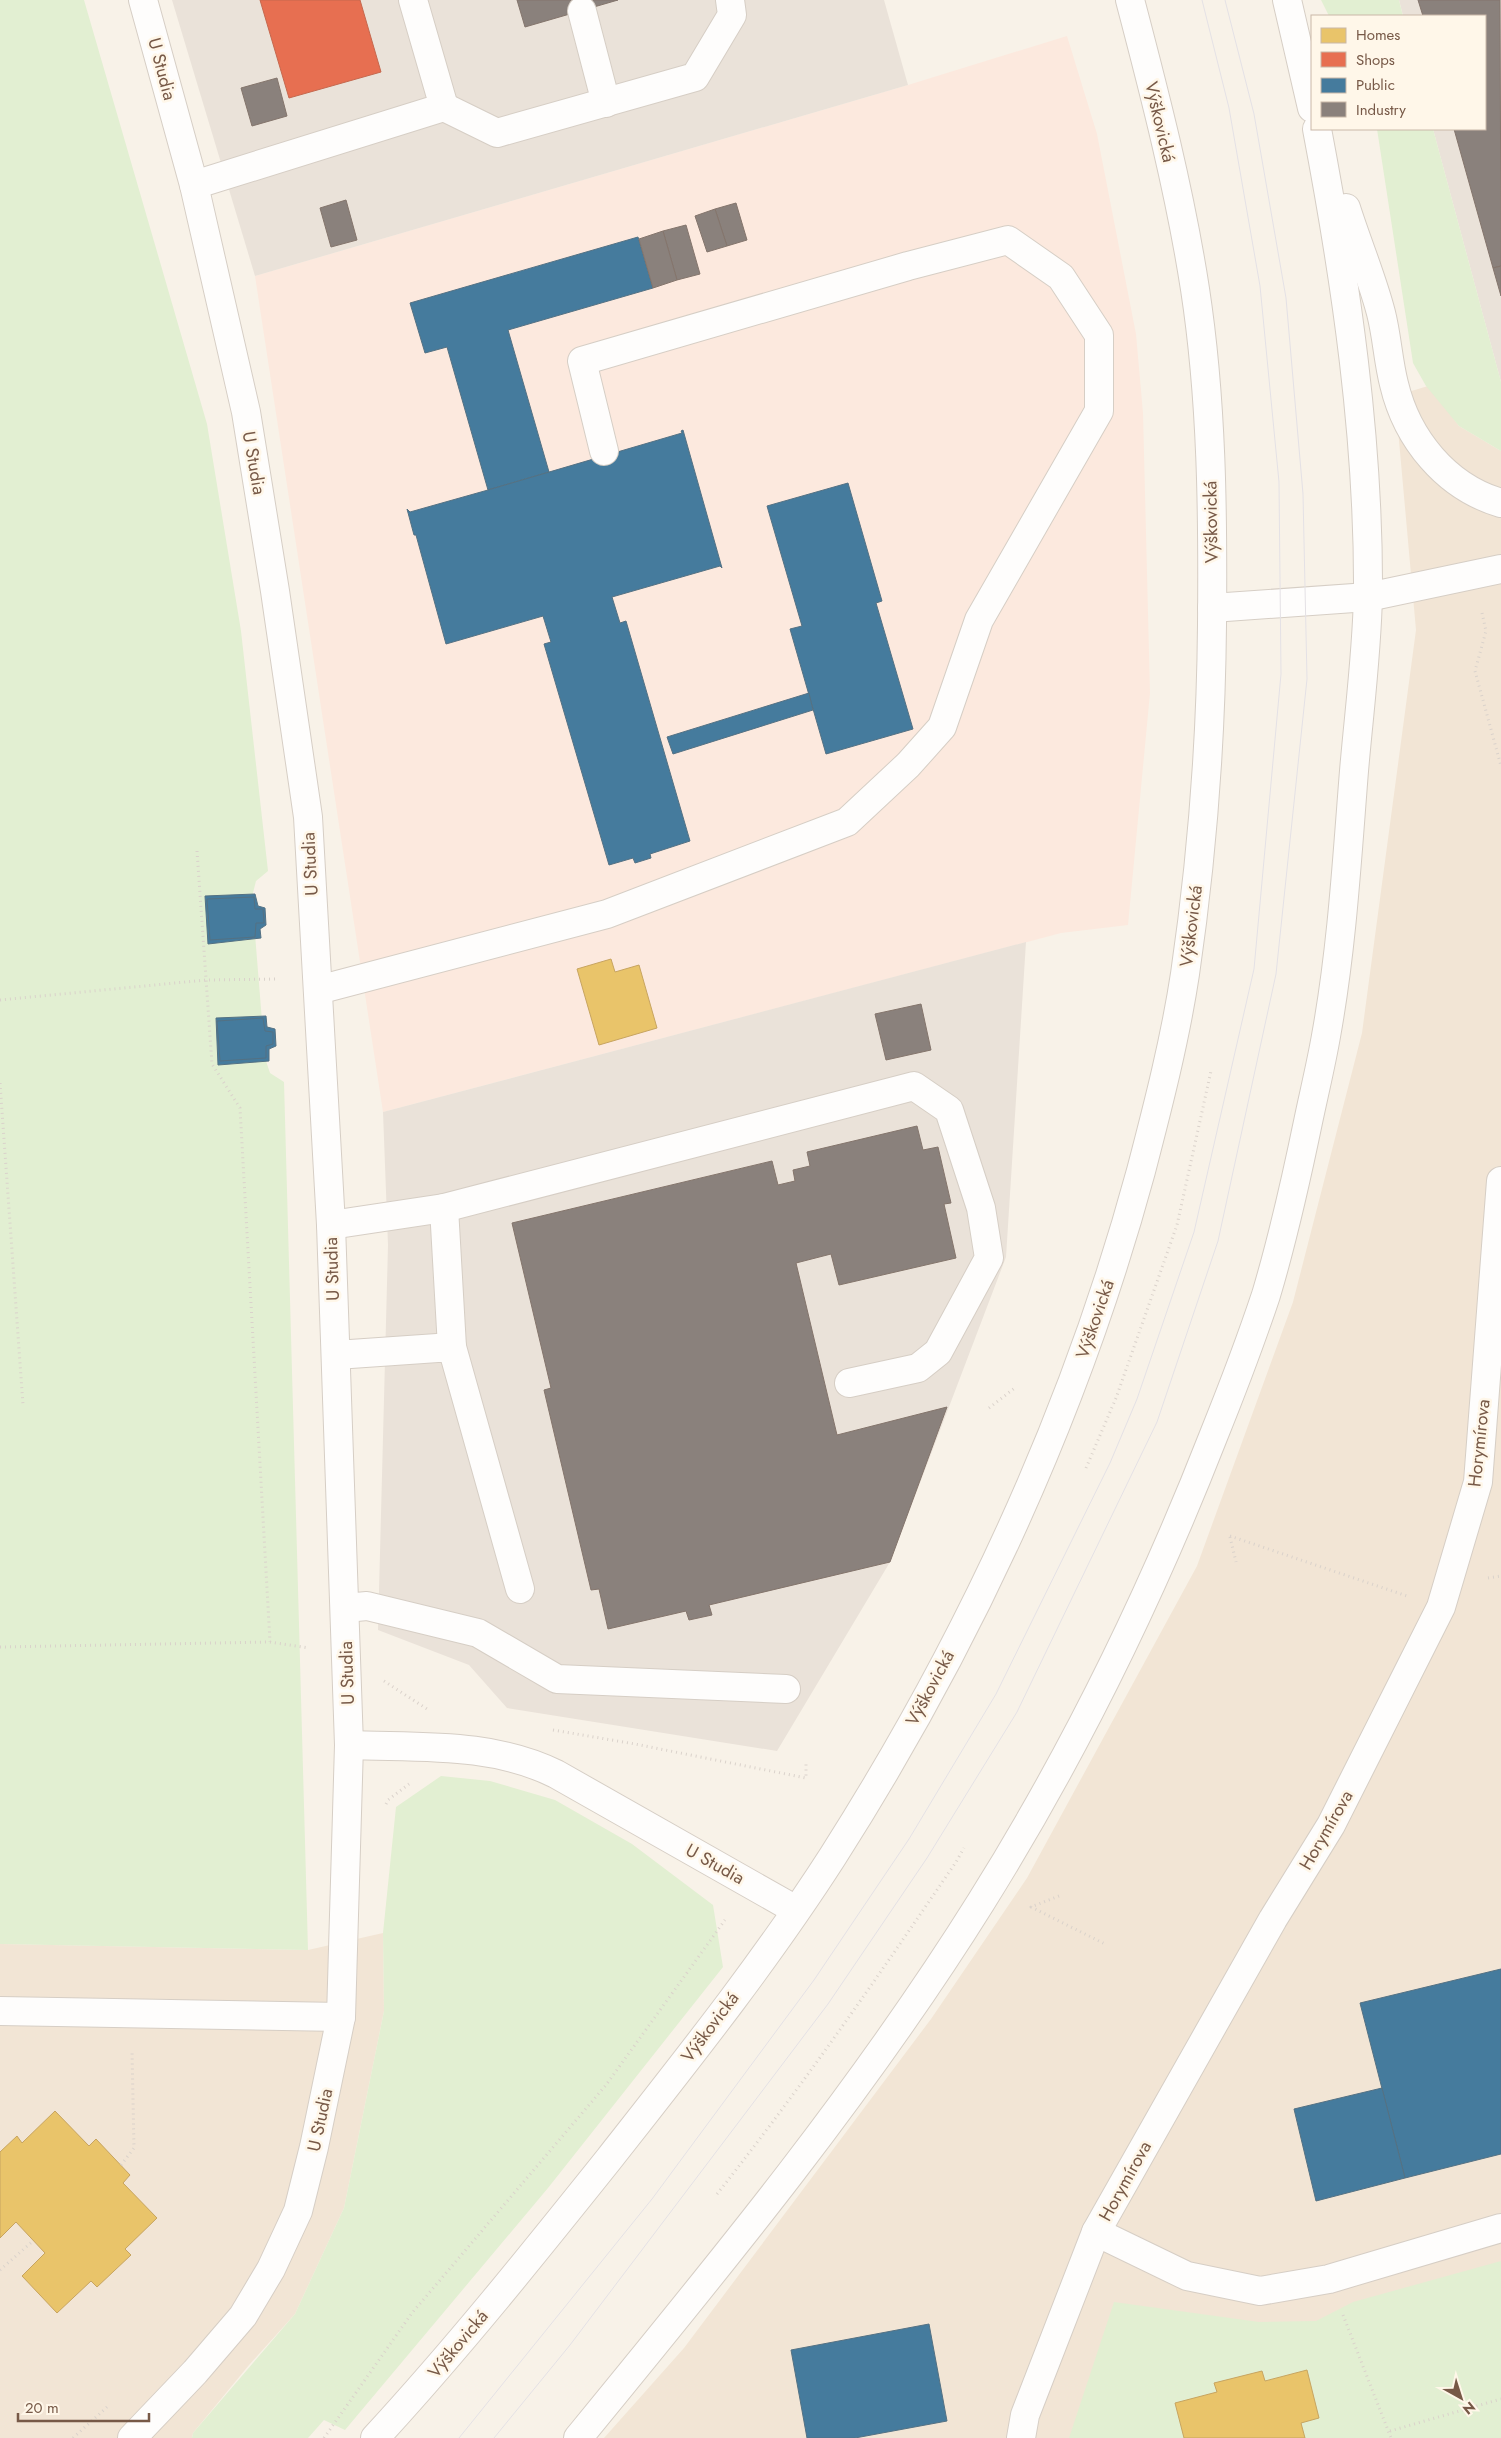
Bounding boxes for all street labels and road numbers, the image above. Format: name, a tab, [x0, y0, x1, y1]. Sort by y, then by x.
street label: U Studia	[141, 35, 183, 103]
street label: Výškovická	[1138, 79, 1182, 165]
street label: U Studia	[236, 429, 272, 497]
street label: Výškovická	[1197, 481, 1225, 563]
street label: U Studia	[295, 831, 325, 897]
street label: Výškovická	[1173, 884, 1209, 968]
street label: U Studia	[318, 1237, 346, 1301]
street label: Výškovická	[1069, 1276, 1121, 1362]
street label: Horymírova	[1461, 1398, 1497, 1488]
street label: U Studia	[333, 1641, 361, 1705]
street label: Výškovická	[899, 1646, 961, 1730]
street label: Horymírova	[1293, 1785, 1359, 1875]
street label: U Studia	[681, 1837, 749, 1891]
street label: Výškovická	[675, 1986, 745, 2068]
street label: U Studia	[301, 2086, 339, 2154]
street label: Horymírova	[1092, 2136, 1158, 2226]
street label: Výškovická	[422, 2304, 494, 2384]

